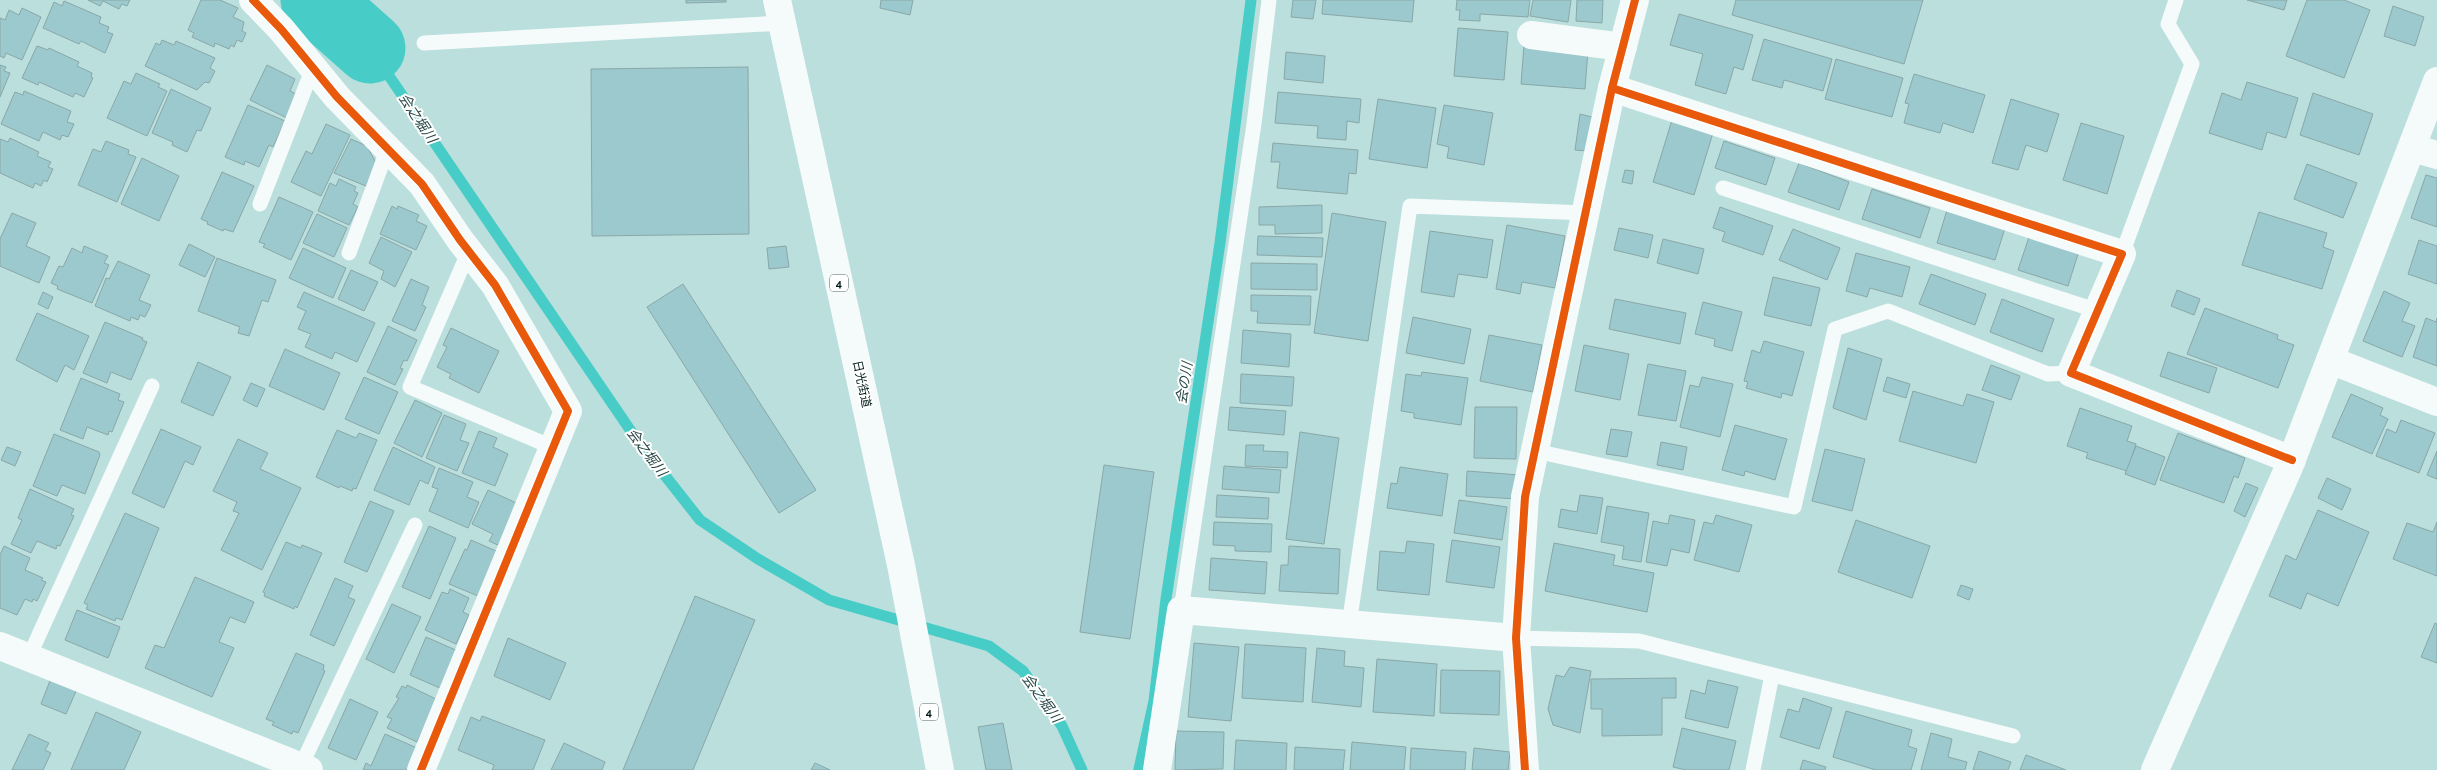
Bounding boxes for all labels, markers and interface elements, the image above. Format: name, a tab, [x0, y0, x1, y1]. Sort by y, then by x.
water label: 会之堀川	[396, 90, 441, 147]
road number: 4	[830, 274, 848, 292]
street label: 日光街道	[850, 359, 874, 409]
water label: 会の川	[1173, 359, 1195, 405]
water label: 会之堀川	[624, 425, 671, 481]
water label: 会之堀川	[1019, 671, 1066, 727]
road number: 4	[920, 704, 938, 720]

